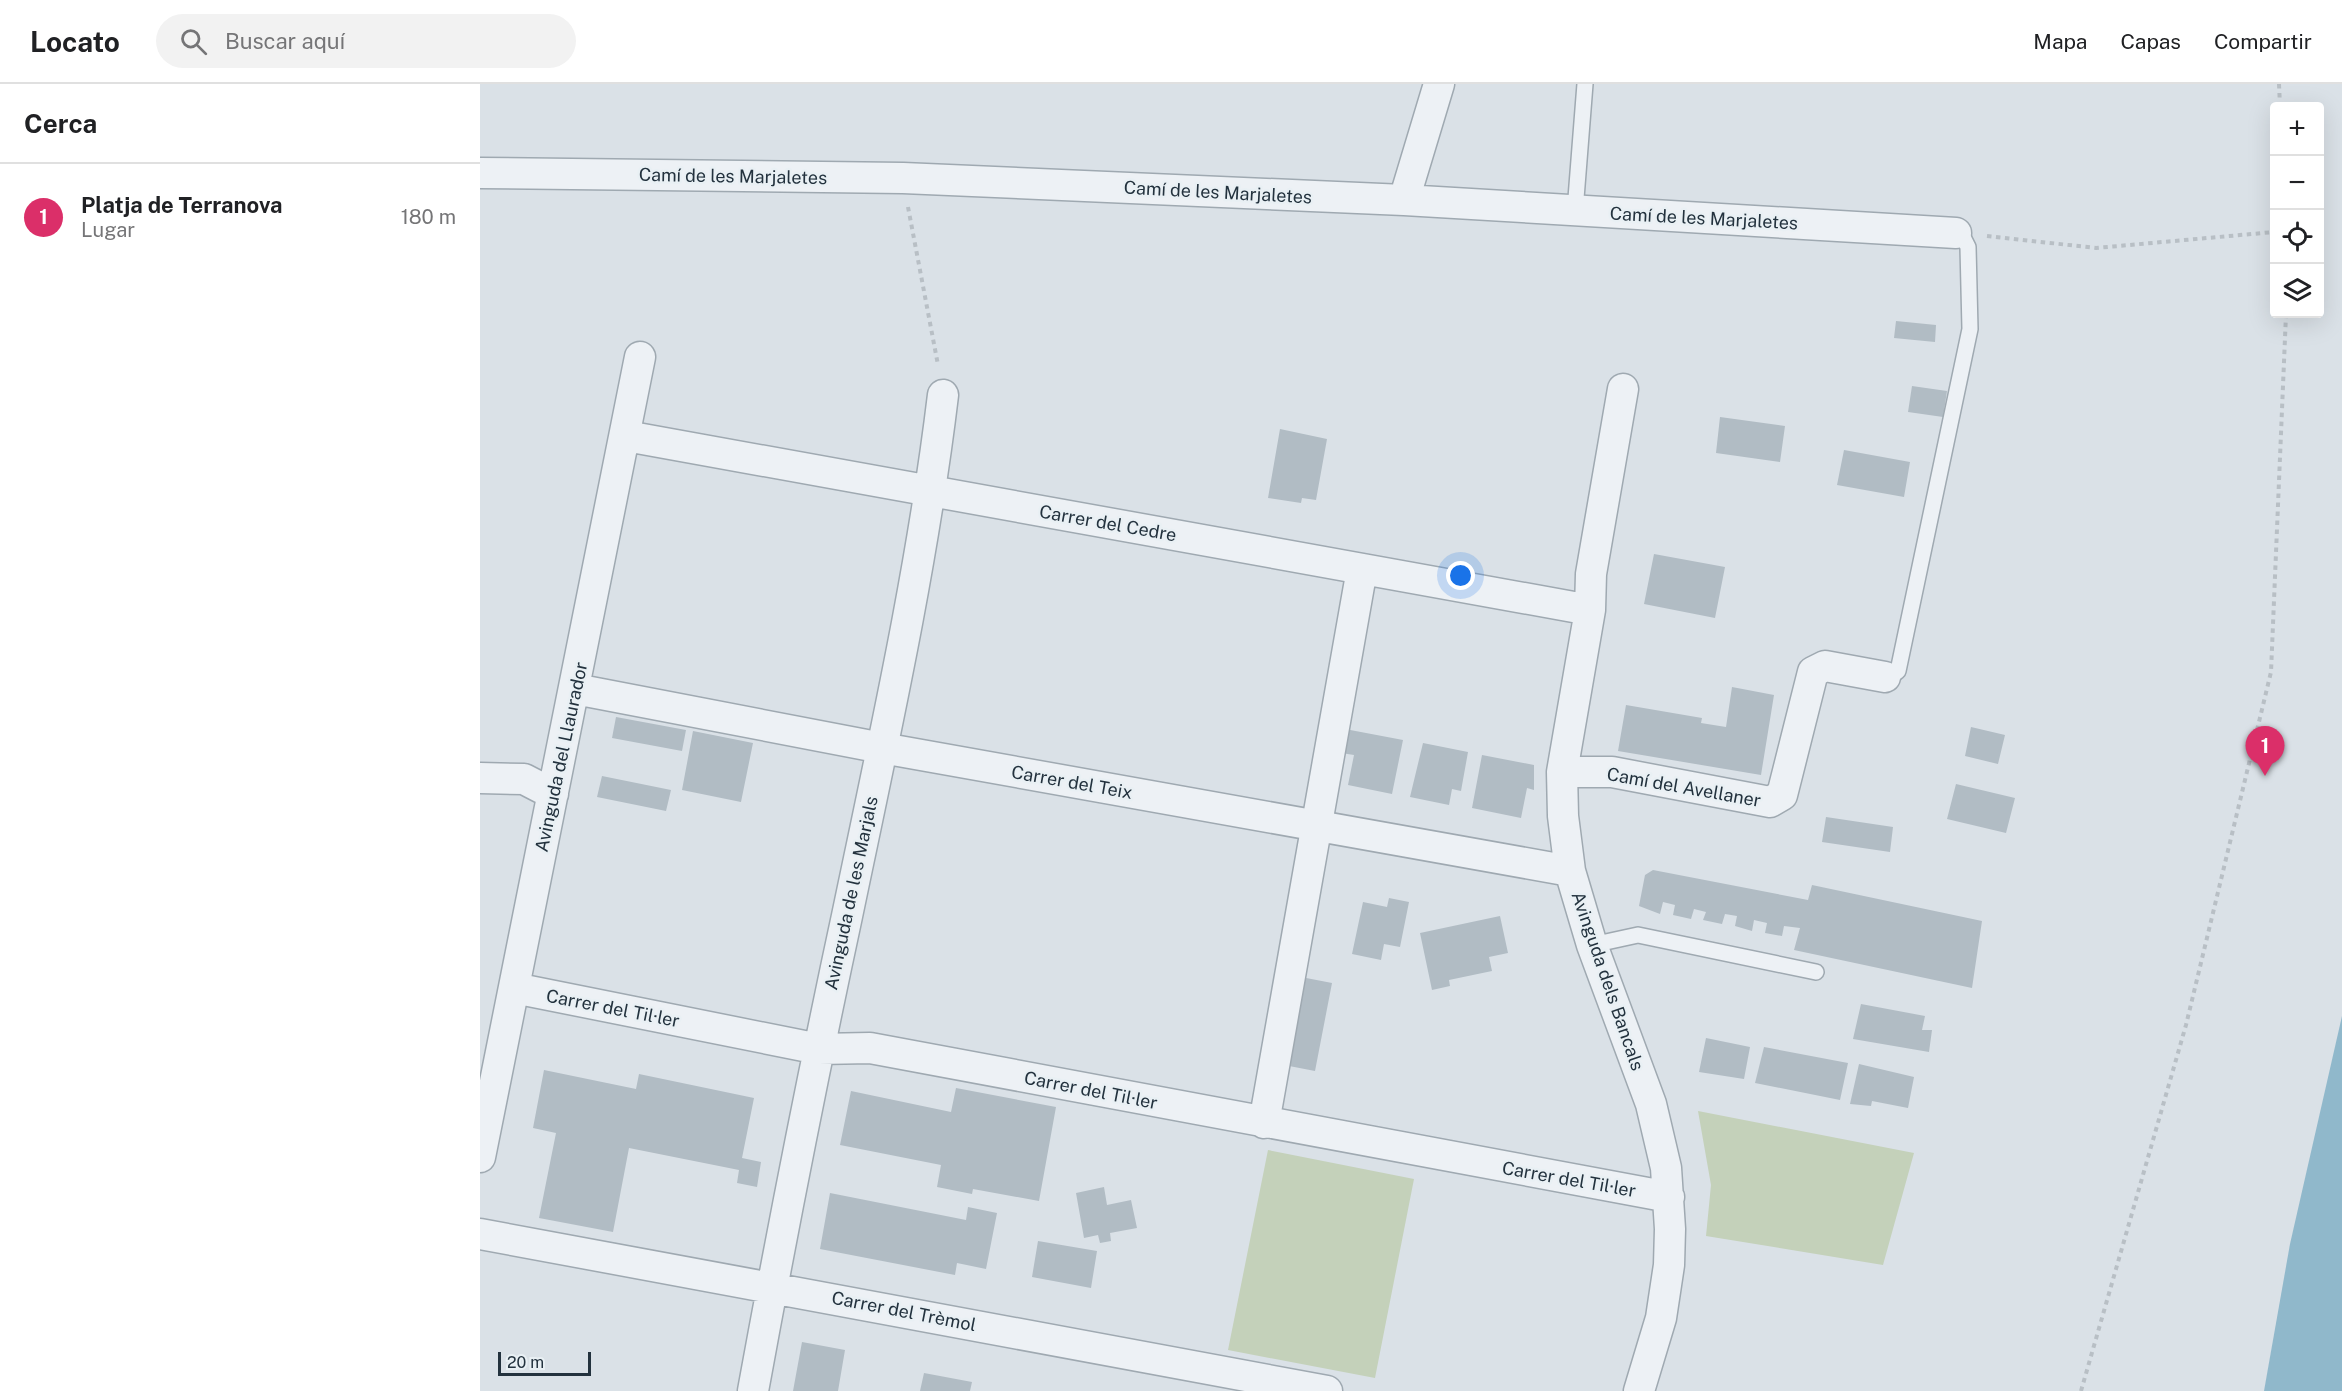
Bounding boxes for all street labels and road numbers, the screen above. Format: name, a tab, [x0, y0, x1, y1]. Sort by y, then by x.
street label: Camí de les Marjaletes	[639, 164, 827, 188]
street label: Camí de les Marjaletes	[1123, 177, 1313, 207]
street label: Camí de les Marjaletes	[1609, 203, 1799, 233]
street label: Carrer del Cedre	[1038, 501, 1178, 545]
street label: Avinguda del Llaurador	[531, 660, 591, 854]
street label: Carrer del Teix	[1010, 761, 1134, 803]
street label: Camí del Avellaner	[1605, 763, 1763, 811]
street label: Avinguda de les Marjals	[820, 794, 882, 992]
street label: Avinguda dels Bancals	[1567, 889, 1649, 1073]
street label: Carrer del Til·ler	[545, 985, 681, 1031]
street label: Carrer del Til·ler	[1023, 1067, 1159, 1113]
street label: Carrer del Til·ler	[1500, 1157, 1638, 1201]
street label: Carrer del Trèmol	[830, 1287, 978, 1335]

